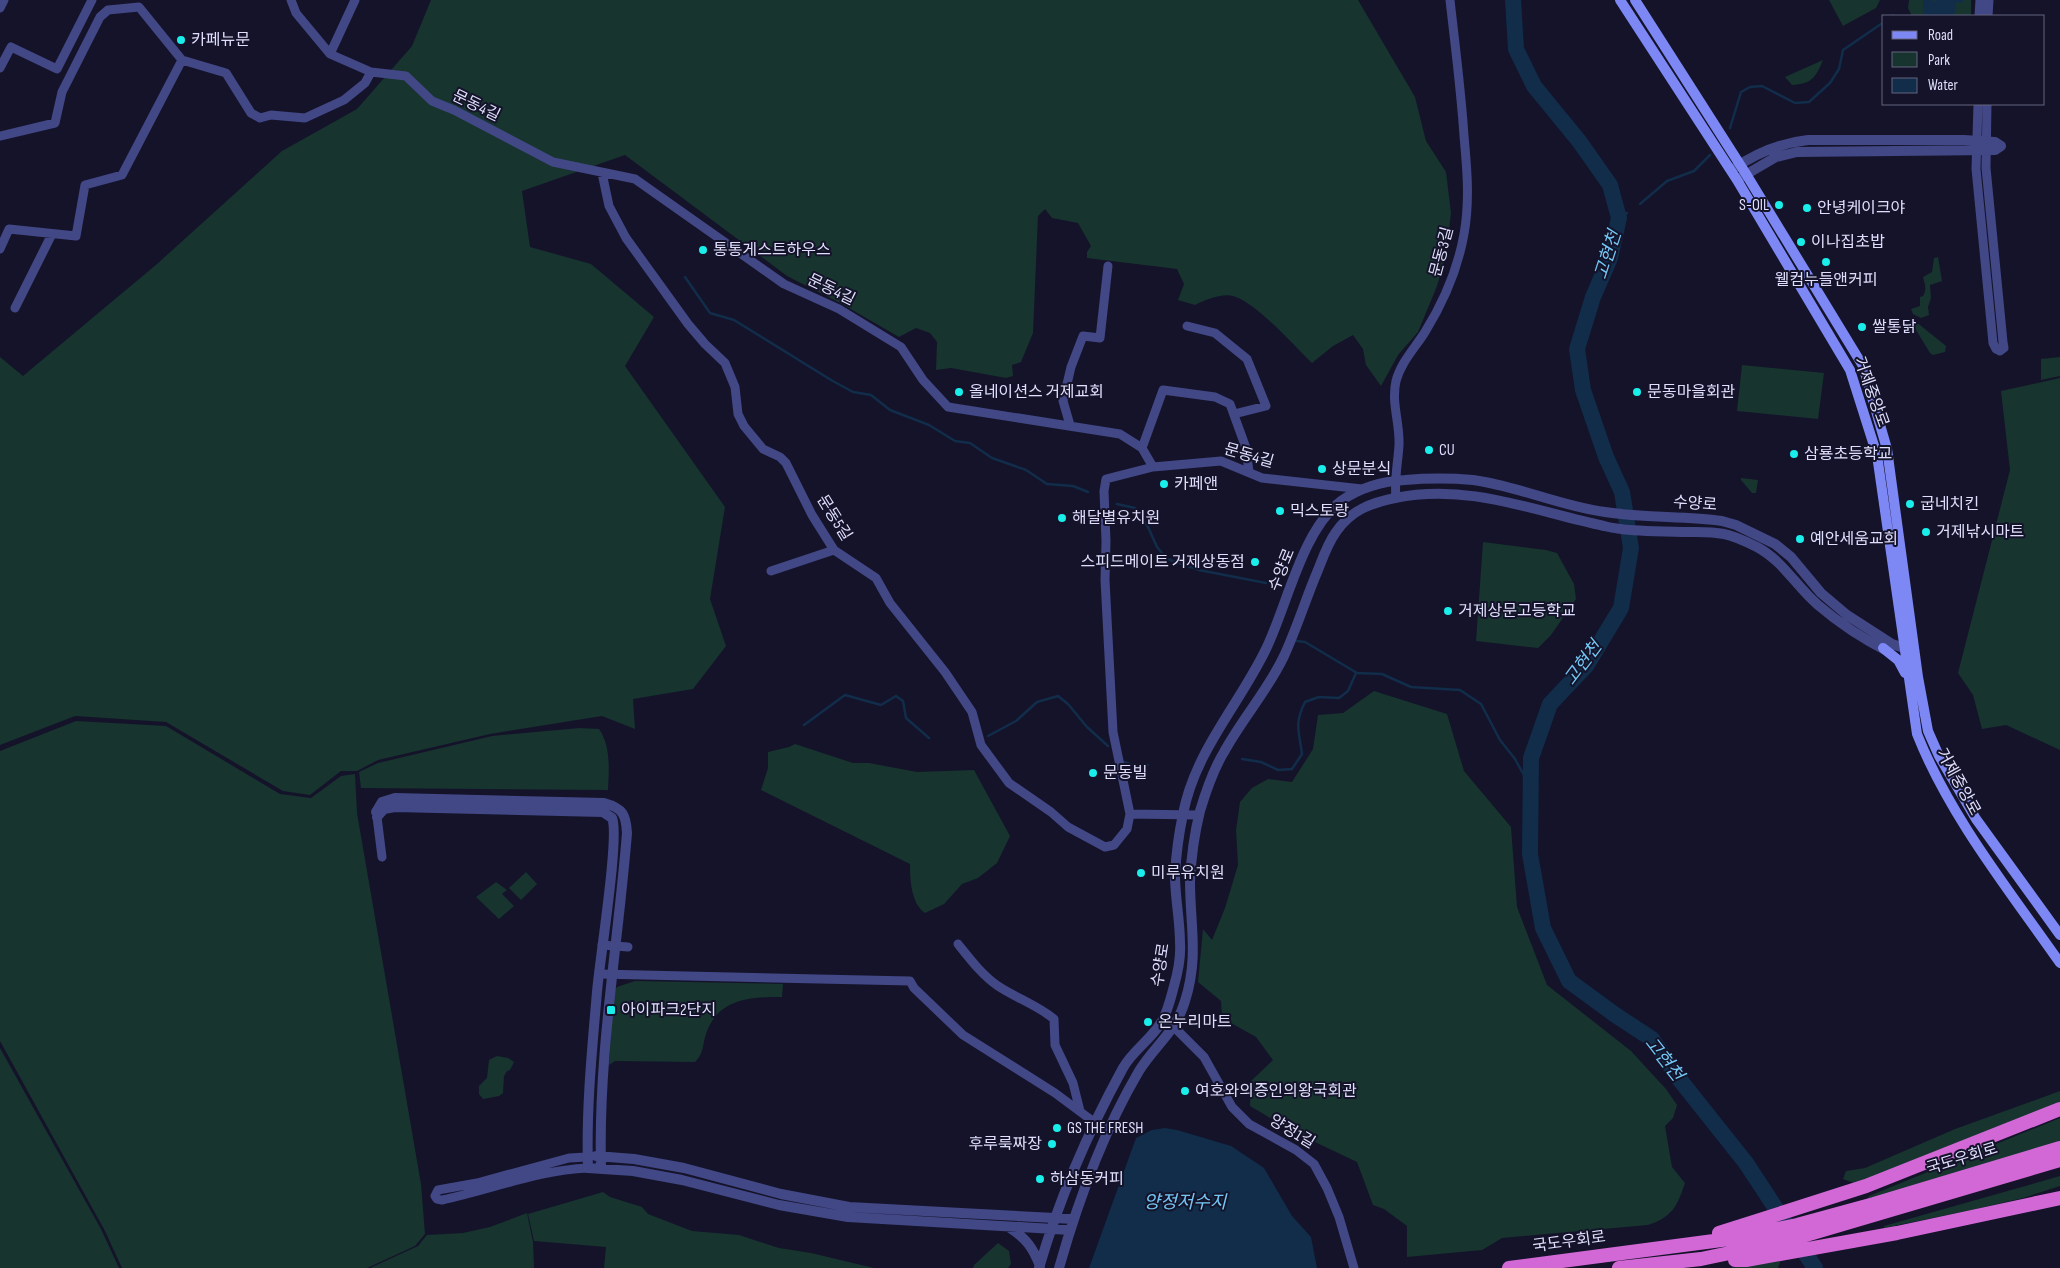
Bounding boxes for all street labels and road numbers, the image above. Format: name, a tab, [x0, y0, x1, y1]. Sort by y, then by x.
street label: 문동4길	[449, 86, 503, 126]
street label: 문동3길	[1426, 225, 1458, 279]
street label: 문동4길	[804, 270, 858, 310]
street label: 거제중앙로	[1849, 354, 1893, 430]
street label: 문동4길	[1222, 440, 1276, 472]
street label: 문동5길	[813, 492, 855, 544]
street label: 수양로	[1672, 493, 1718, 515]
street label: 수양로	[1265, 546, 1299, 594]
street label: 거제중앙로	[1932, 745, 1984, 819]
street label: 수양로	[1148, 941, 1174, 988]
street label: 양정1길	[1266, 1111, 1318, 1153]
street label: 국도우회로	[1924, 1139, 2000, 1179]
street label: 국도우회로	[1531, 1227, 1607, 1257]

